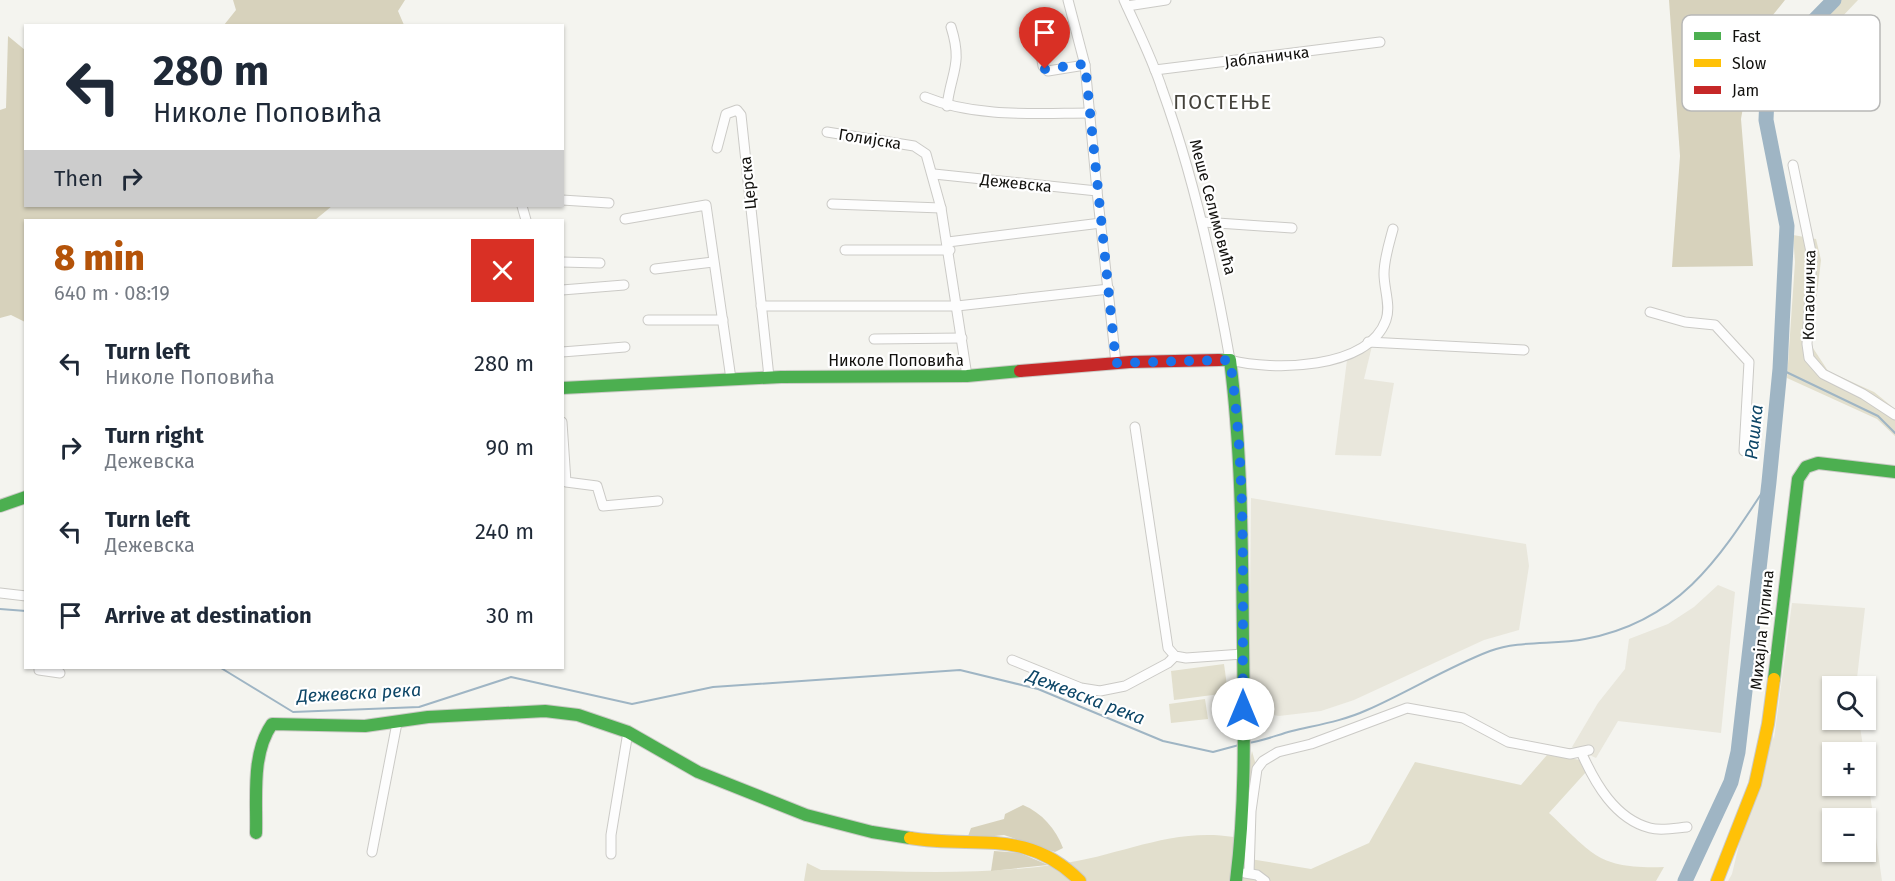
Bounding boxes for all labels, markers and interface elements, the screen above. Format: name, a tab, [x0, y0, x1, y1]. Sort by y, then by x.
pin	[1019, 7, 1070, 69]
legend	[1682, 15, 1880, 111]
icon: arrive	[1028, 16, 1061, 49]
text: Fast	[1732, 27, 1761, 46]
street label: Јабланичка	[1224, 42, 1310, 72]
text: 280 m	[153, 46, 269, 96]
icon: left	[54, 48, 132, 126]
text: Slow	[1732, 54, 1767, 73]
text: Jam	[1732, 81, 1759, 100]
district label: ПОСТЕЊЕ	[1173, 90, 1273, 114]
text: Николе Поповића	[153, 97, 382, 129]
street label: Голијска	[837, 125, 903, 153]
street label: Меше Селимовића	[1186, 137, 1240, 277]
street label: Церска	[736, 156, 760, 210]
icon: right	[115, 162, 148, 195]
text: Then	[54, 165, 103, 192]
street label: Дежевска	[978, 170, 1053, 196]
text: 8 min	[54, 236, 145, 280]
button: close	[471, 239, 534, 302]
street label: Копаоничка	[1799, 249, 1819, 341]
text: 640 m · 08:19	[54, 281, 170, 305]
text: Turn left	[105, 338, 190, 365]
icon: left	[54, 347, 87, 380]
text: 280 m	[474, 350, 534, 377]
street label: Николе Поповића	[828, 351, 964, 370]
text: Николе Поповића	[105, 365, 275, 389]
water label: Рашка	[1740, 404, 1768, 460]
text: Turn right	[105, 422, 204, 449]
icon: right	[54, 431, 87, 464]
text: 90 m	[485, 434, 534, 461]
text: Дежевска	[105, 449, 195, 473]
text: Turn left	[105, 506, 190, 533]
icon: left	[54, 515, 87, 548]
text: 240 m	[475, 518, 534, 545]
text: Дежевска	[105, 533, 195, 557]
street label: Михајла Пупина	[1746, 569, 1778, 691]
icon: arrive	[54, 599, 87, 632]
text: Arrive at destination	[105, 602, 312, 629]
text: 30 m	[486, 602, 534, 629]
water label: Дежевска река	[1022, 664, 1148, 730]
map controls	[1822, 676, 1876, 862]
button: search	[1822, 676, 1876, 730]
position arrow	[1211, 677, 1275, 741]
water label: Дежевска река	[294, 679, 422, 707]
button: +	[1822, 742, 1876, 796]
button: −	[1822, 808, 1876, 862]

